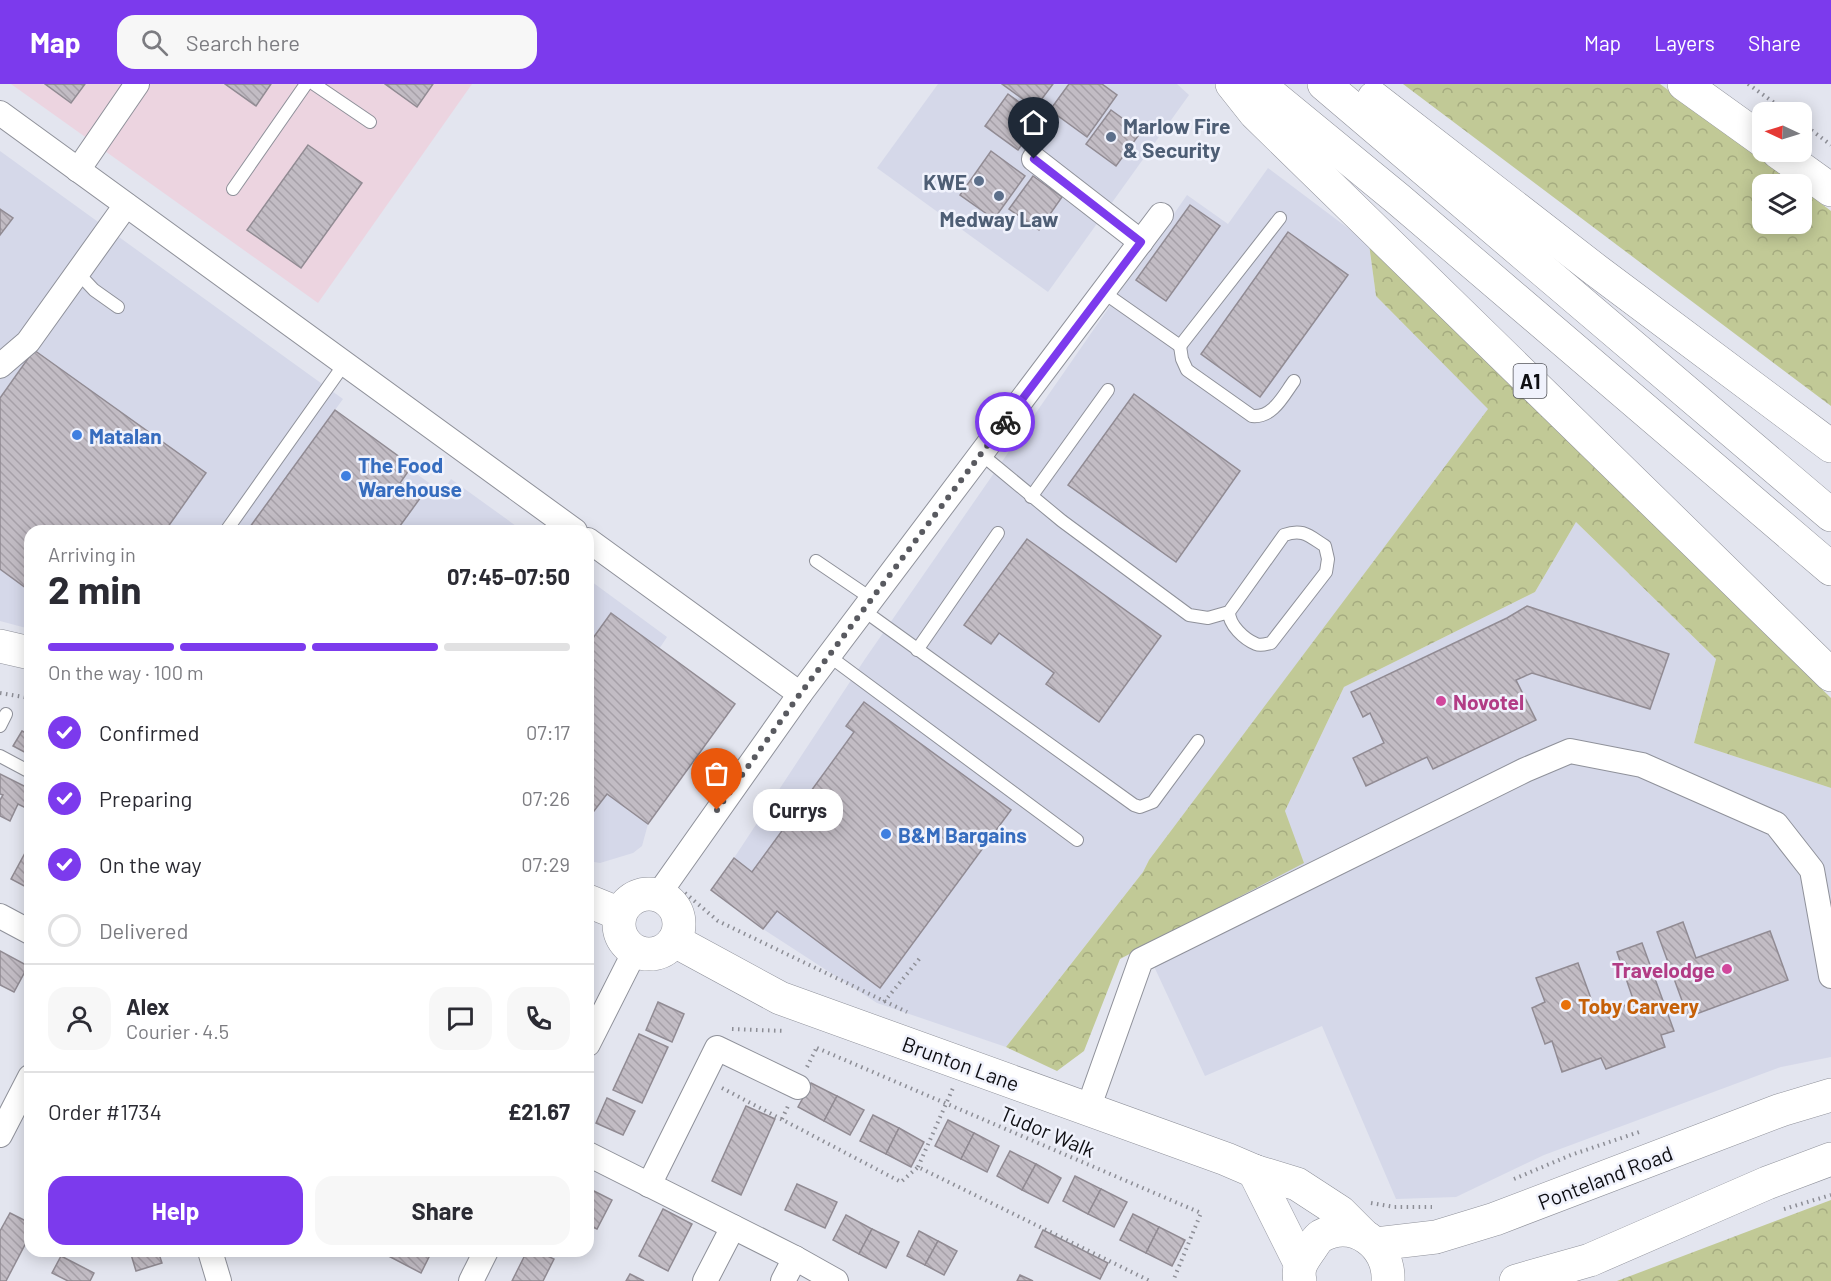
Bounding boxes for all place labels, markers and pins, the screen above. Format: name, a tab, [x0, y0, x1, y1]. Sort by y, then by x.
pin	[1008, 97, 1059, 159]
place label: Marlow Fire & Security	[1123, 113, 1230, 162]
marker: Marlow Fire & Security	[1104, 130, 1118, 144]
place label: KWE	[923, 169, 967, 194]
marker: KWE	[972, 174, 986, 188]
marker: Medway Law	[992, 189, 1006, 203]
place label: Medway Law	[939, 206, 1059, 231]
place label: Matalan	[89, 423, 162, 448]
marker: Matalan	[70, 428, 84, 442]
place label: The Food Warehouse	[358, 452, 462, 501]
marker: The Food Warehouse	[339, 469, 353, 483]
place label: Novotel	[1453, 689, 1524, 714]
marker: Novotel	[1434, 694, 1448, 708]
pin	[691, 748, 742, 810]
callout: Currys	[753, 789, 843, 831]
place label: B&M Bargains	[898, 822, 1027, 847]
marker: B&M Bargains	[879, 827, 893, 841]
place label: Travelodge	[1612, 957, 1715, 982]
marker: Travelodge	[1720, 962, 1734, 976]
place label: Toby Carvery	[1578, 993, 1699, 1018]
marker: Toby Carvery	[1559, 998, 1573, 1012]

